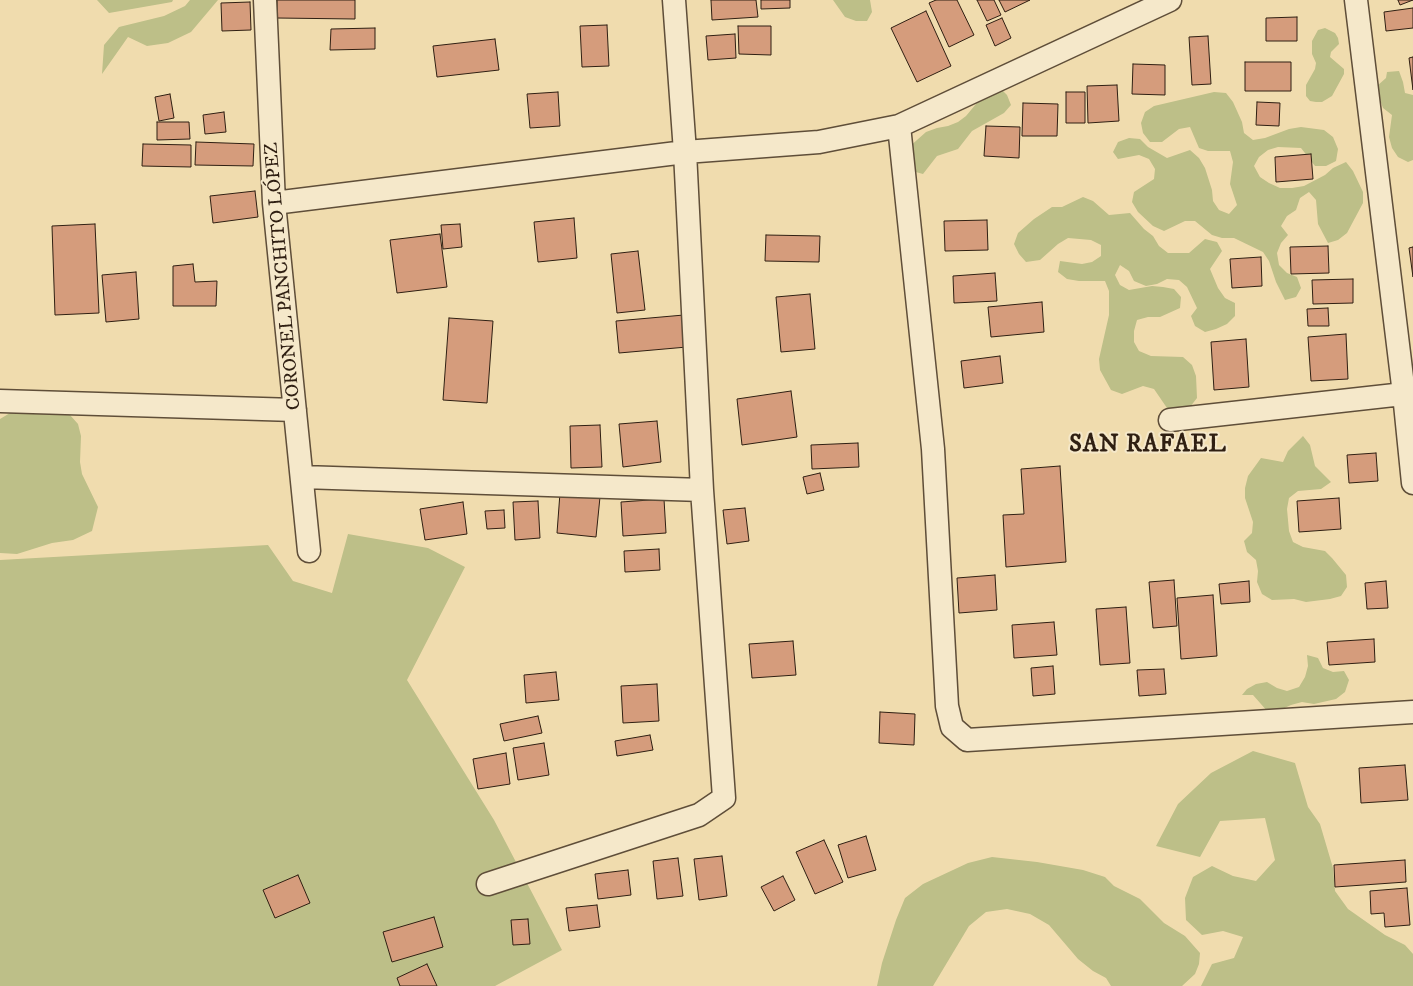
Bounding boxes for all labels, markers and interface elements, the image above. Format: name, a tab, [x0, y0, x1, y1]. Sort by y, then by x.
street label: CORONEL PANCHITO LÓPEZ	[261, 141, 307, 411]
district label: SAN RAFAEL	[1068, 432, 1228, 460]

